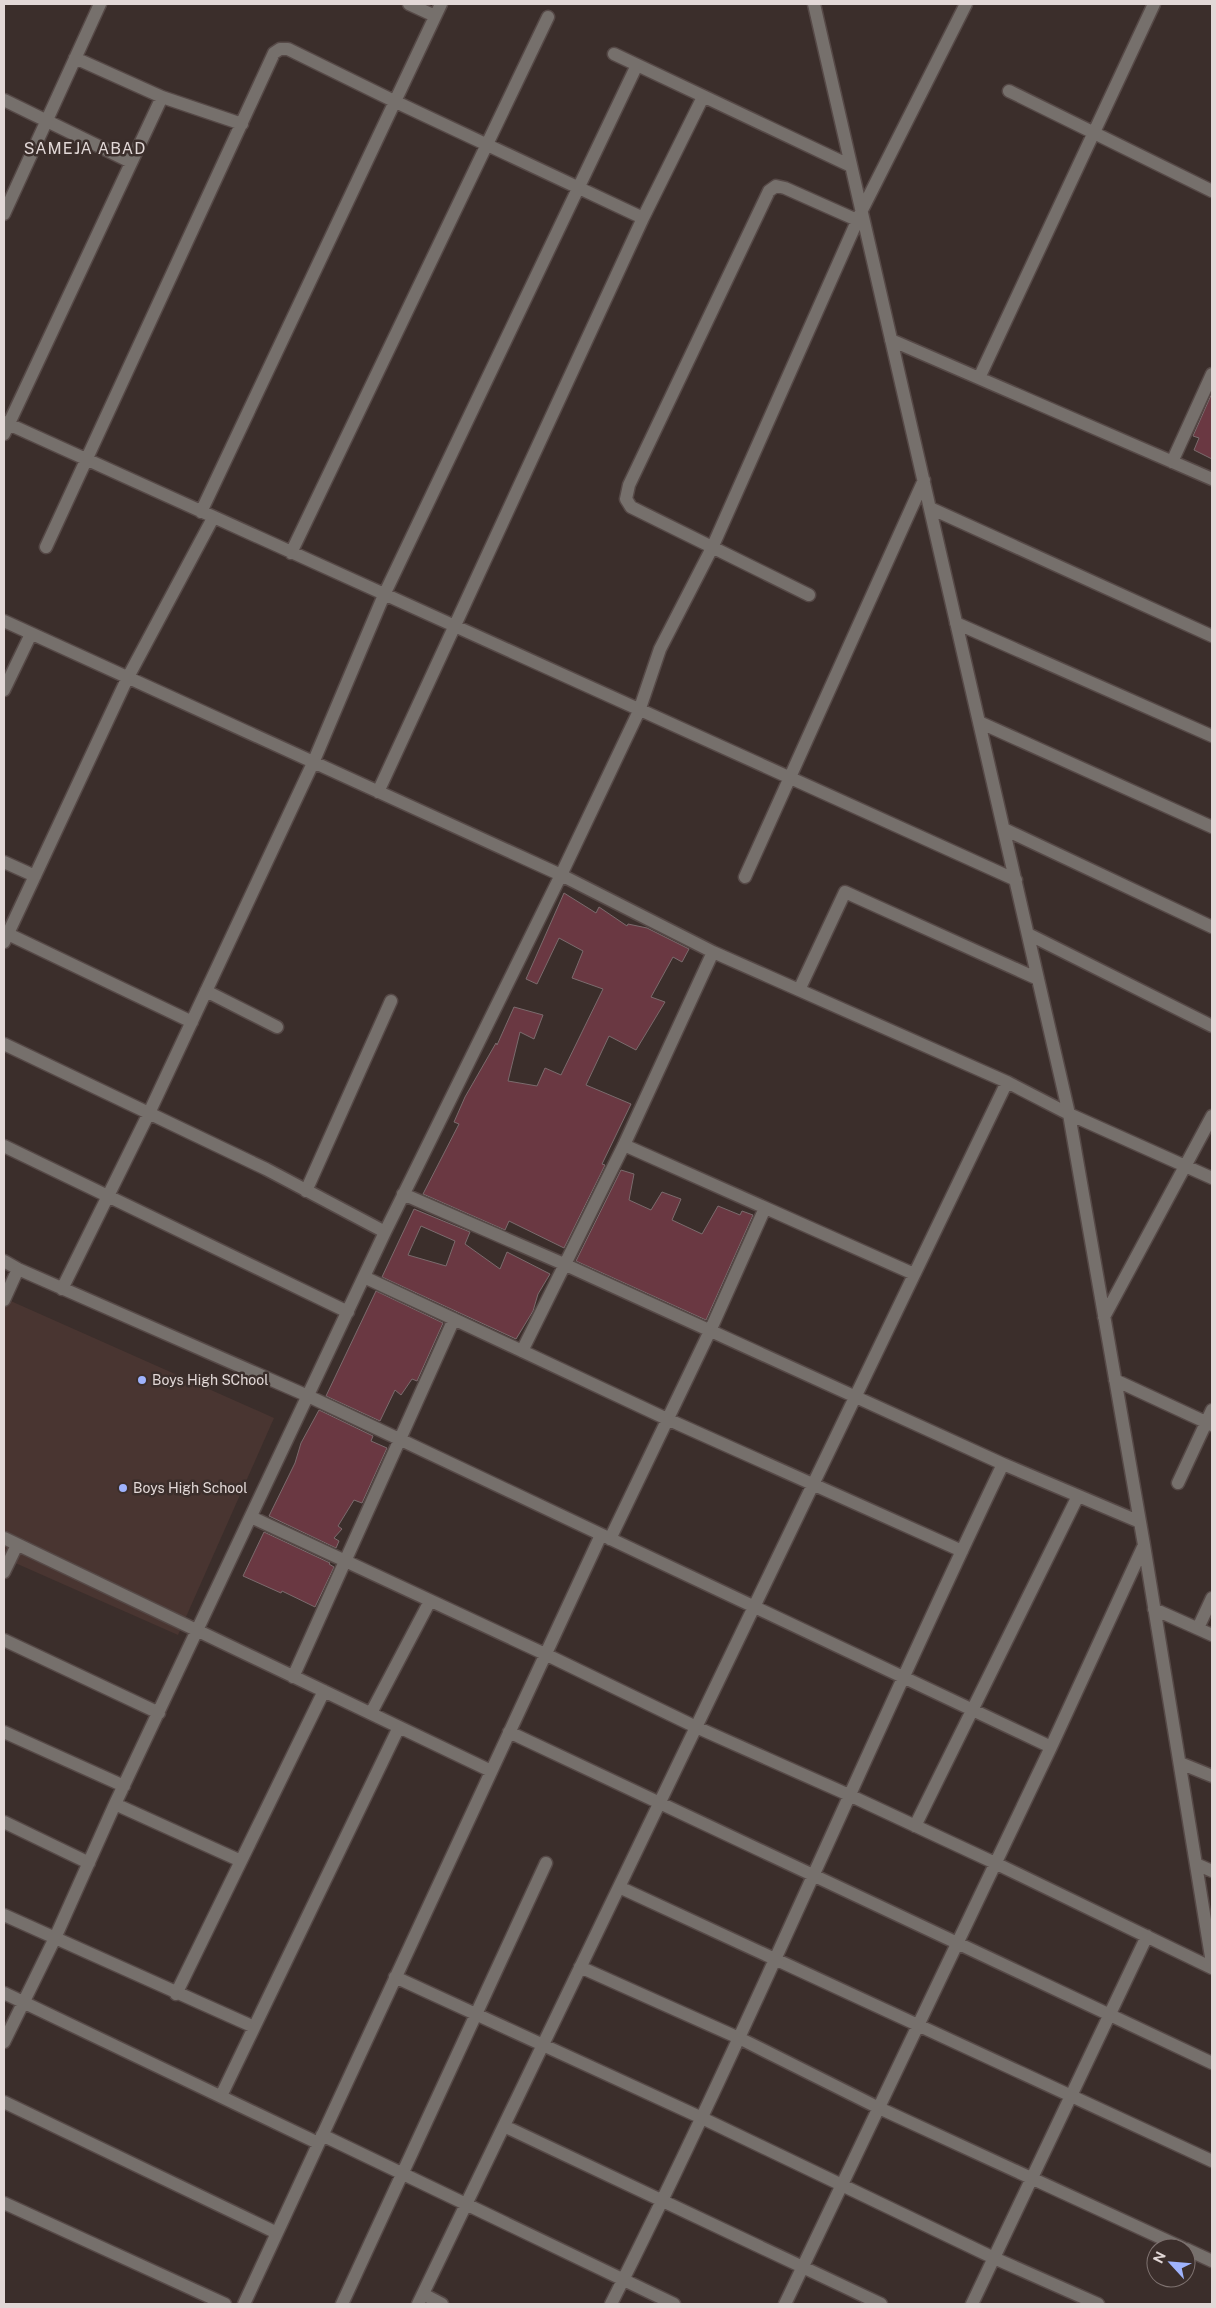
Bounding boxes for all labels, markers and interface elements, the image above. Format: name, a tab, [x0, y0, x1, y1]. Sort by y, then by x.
district label: SAMEJA ABAD	[24, 139, 146, 158]
place label: Boys High SChool	[152, 1372, 268, 1388]
marker: Boys High SChool	[136, 1374, 148, 1386]
place label: Boys High School	[133, 1480, 247, 1496]
marker: Boys High School	[117, 1482, 129, 1494]
north arrow	[1146, 2238, 1196, 2288]
text: N	[1150, 2249, 1169, 2266]

